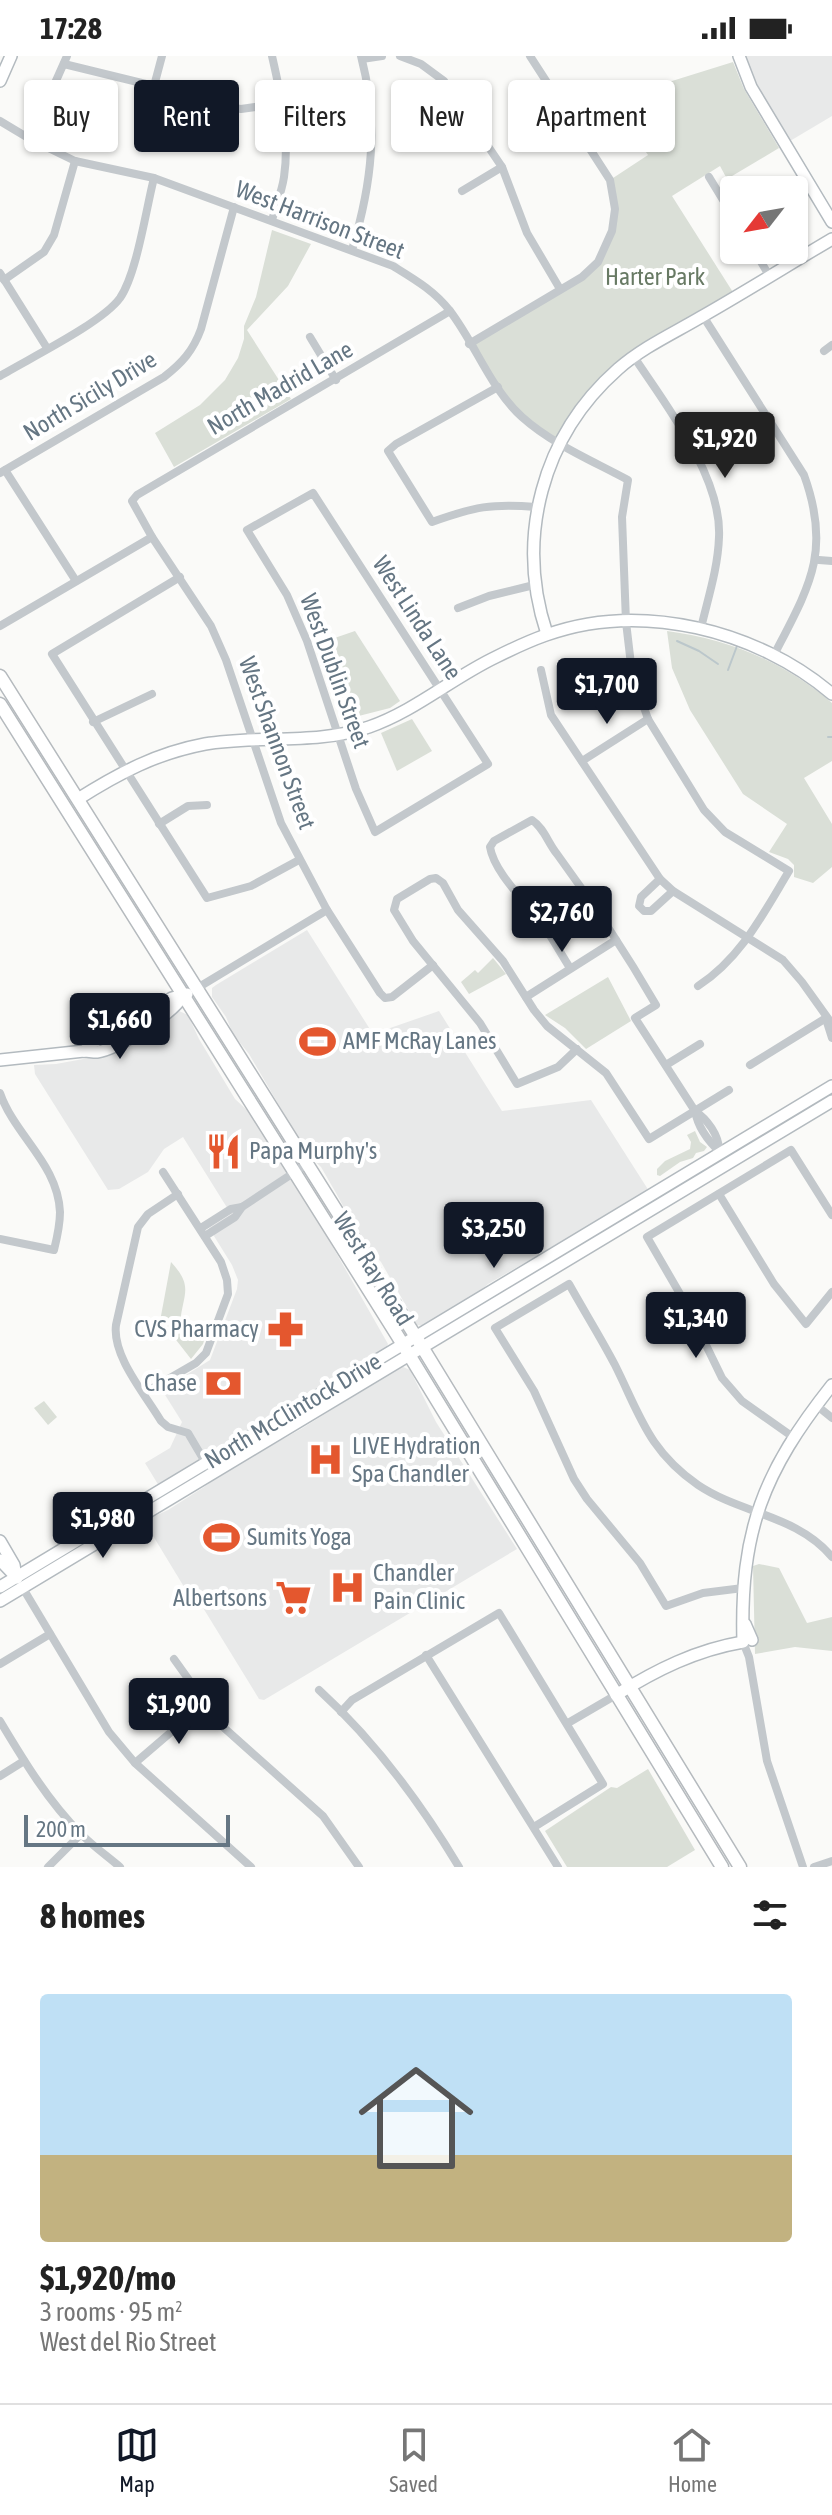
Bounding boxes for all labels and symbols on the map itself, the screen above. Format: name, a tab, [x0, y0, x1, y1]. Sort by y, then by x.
street label: West Harrison Street	[232, 175, 408, 264]
north arrow	[720, 176, 808, 264]
park label: Harter Park	[605, 263, 705, 290]
street label: North Madrid Lane	[202, 335, 357, 440]
street label: North Sicily Drive	[19, 345, 161, 446]
pin: $1,920	[660, 412, 790, 480]
street label: West Linda Lane	[368, 551, 467, 684]
street label: West Dublin Street	[295, 590, 376, 752]
street label: West Shannon Street	[234, 653, 321, 833]
pin: $1,700	[542, 658, 672, 726]
pin: $2,760	[497, 886, 627, 954]
pin: $1,660	[55, 993, 185, 1061]
sports icon: AMF McRay Lanes	[298, 1022, 336, 1060]
place label: AMF McRay Lanes	[343, 1027, 497, 1054]
restaurant icon: Papa Murphy's	[204, 1132, 242, 1170]
place label: Papa Murphy's	[249, 1137, 377, 1164]
pin: $3,250	[429, 1202, 559, 1270]
street label: West Ray Road	[328, 1207, 419, 1330]
pin: $1,340	[631, 1292, 761, 1360]
pharmacy icon: CVS Pharmacy	[266, 1310, 304, 1348]
place label: CVS Pharmacy	[134, 1315, 259, 1342]
street label: North McClintock Drive	[200, 1347, 386, 1474]
bank icon: Chase	[204, 1364, 242, 1402]
place label: Chase	[144, 1369, 197, 1396]
place label: LIVE Hydration Spa Chandler	[352, 1432, 481, 1487]
hospital icon: LIVE Hydration Spa Chandler	[307, 1441, 345, 1479]
pin: $1,980	[38, 1492, 168, 1560]
sports icon: Sumits Yoga	[202, 1518, 240, 1556]
place label: Sumits Yoga	[247, 1523, 352, 1550]
place label: Chandler Pain Clinic	[373, 1559, 465, 1614]
hospital icon: Chandler Pain Clinic	[328, 1568, 366, 1606]
supermarket icon: Albertsons	[274, 1579, 312, 1617]
place label: Albertsons	[173, 1584, 267, 1611]
pin: $1,900	[114, 1678, 244, 1746]
scale bar	[24, 1811, 230, 1847]

